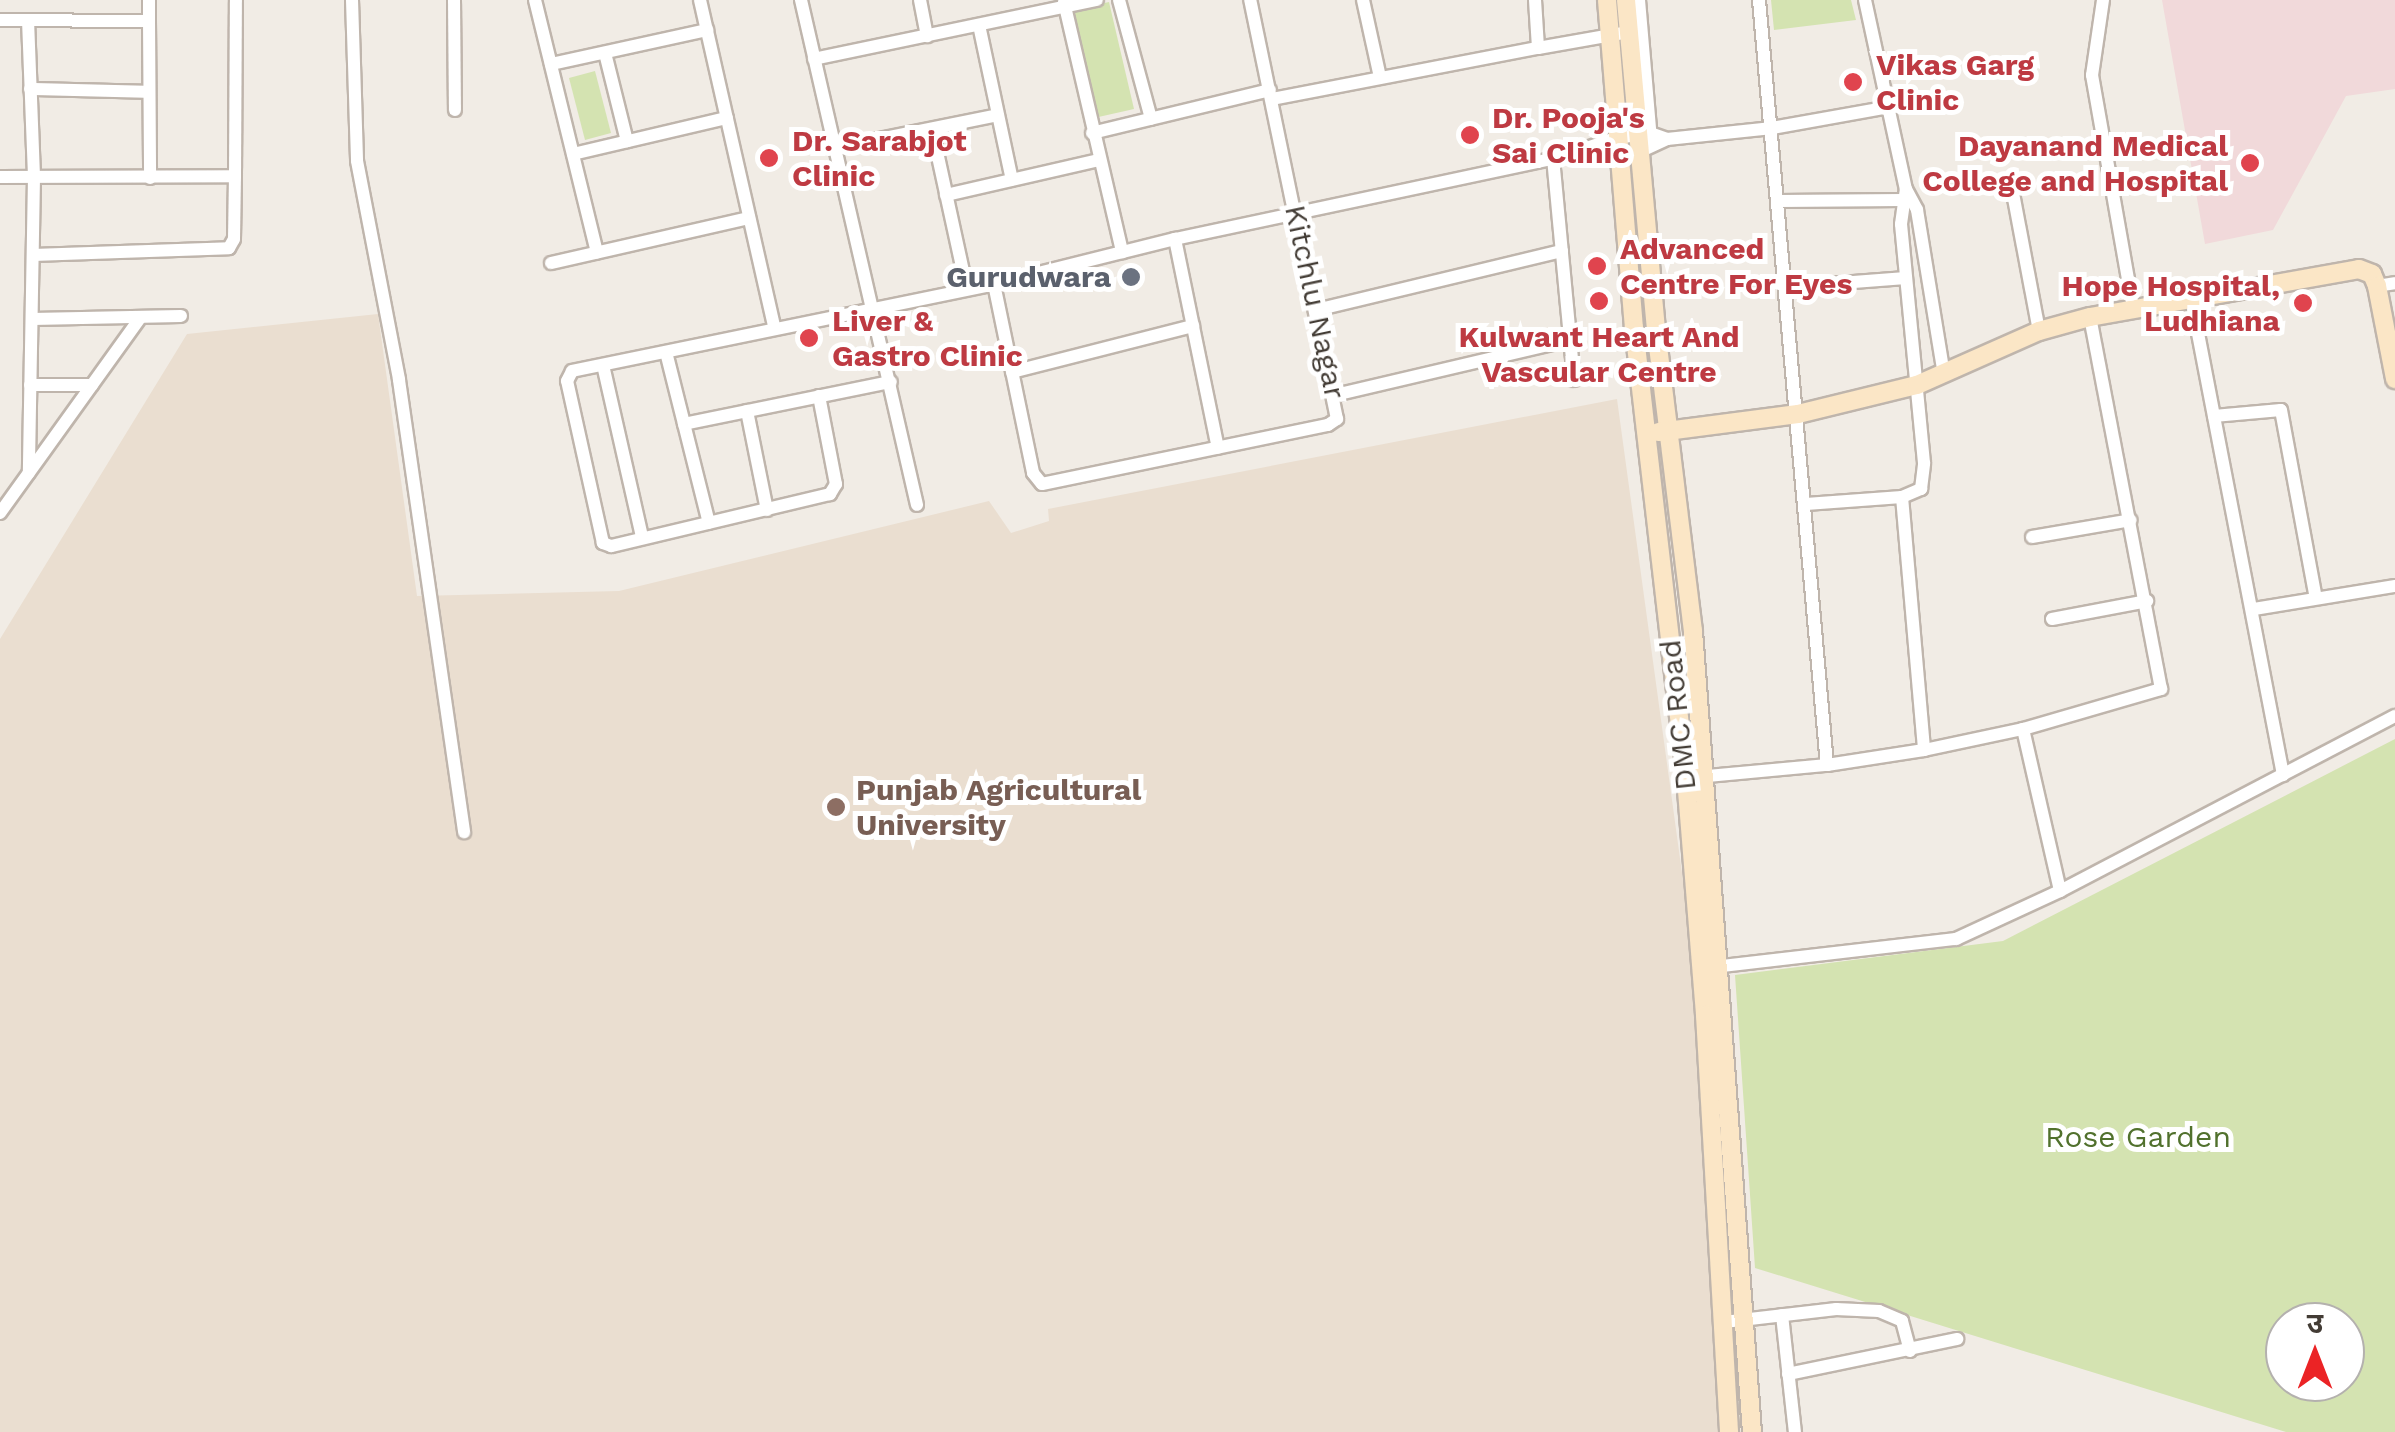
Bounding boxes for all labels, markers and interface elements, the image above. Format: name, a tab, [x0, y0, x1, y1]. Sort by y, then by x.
place label: Vikas Garg Clinic	[1876, 47, 2034, 118]
marker: Vikas Garg Clinic	[1840, 69, 1866, 95]
place label: Dr. Pooja's Sai Clinic	[1492, 100, 1645, 170]
marker: Dr. Pooja's Sai Clinic	[1457, 122, 1483, 148]
place label: Dr. Sarabjot Clinic	[792, 123, 967, 194]
place label: Dayanand Medical College and Hospital	[1922, 128, 2228, 198]
marker: Dr. Sarabjot Clinic	[756, 145, 782, 171]
marker: Dayanand Medical College and Hospital	[2237, 150, 2263, 176]
street label: Kitchlu Nagar	[1277, 202, 1353, 402]
place label: Advanced Centre For Eyes	[1620, 231, 1853, 302]
marker: Advanced Centre For Eyes	[1584, 253, 1610, 279]
place label: Gurudwara	[946, 259, 1111, 295]
marker: Gurudwara	[1120, 266, 1142, 288]
place label: Hope Hospital, Ludhiana	[2062, 268, 2280, 338]
marker: Kulwant Heart And Vascular Centre	[1586, 288, 1612, 314]
marker: Hope Hospital, Ludhiana	[2290, 290, 2316, 316]
place label: Liver & Gastro Clinic	[832, 303, 1023, 374]
place label: Kulwant Heart And Vascular Centre	[1458, 319, 1740, 390]
marker: Liver & Gastro Clinic	[796, 325, 822, 351]
street label: DMC Road	[1652, 638, 1704, 792]
place label: Punjab Agricultural University	[856, 772, 1142, 842]
marker: Punjab Agricultural University	[825, 796, 847, 818]
park label: Rose Garden	[2045, 1119, 2231, 1155]
north arrow	[2265, 1302, 2365, 1402]
text: उ	[2307, 1307, 2323, 1340]

